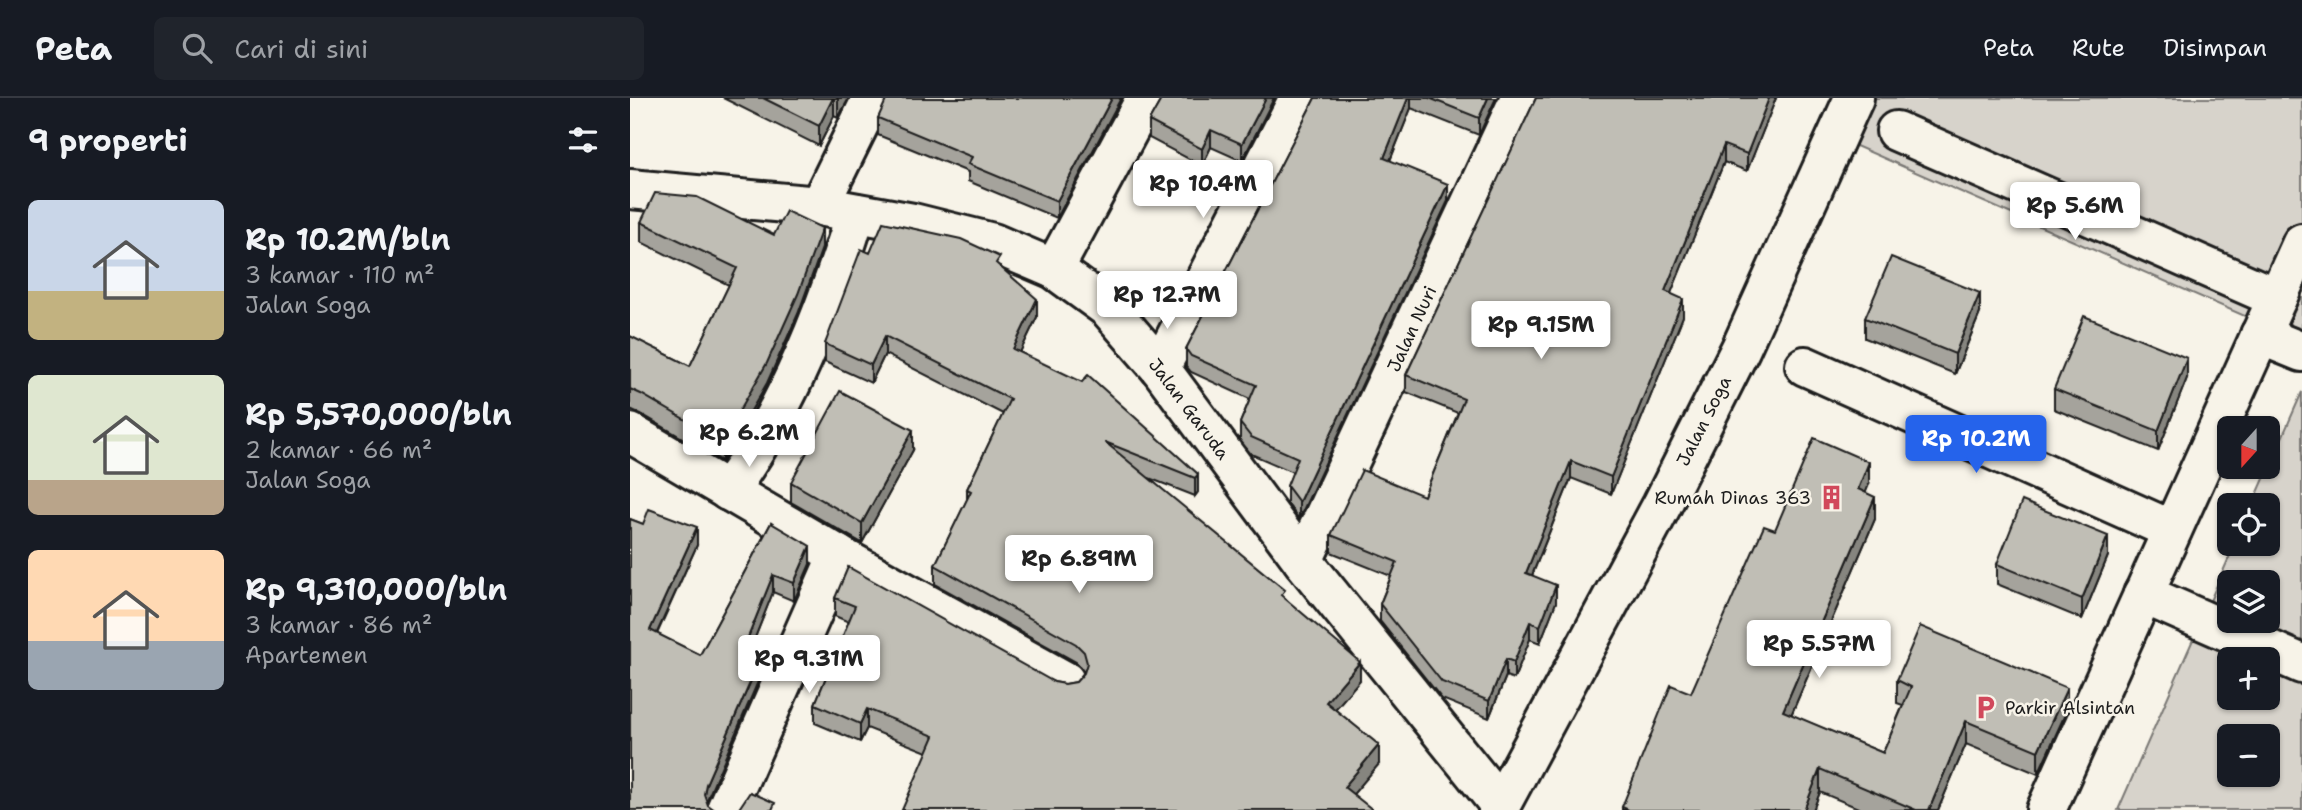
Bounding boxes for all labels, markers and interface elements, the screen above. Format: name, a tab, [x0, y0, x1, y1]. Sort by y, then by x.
search box	[154, 17, 644, 80]
text: Peta	[35, 26, 112, 71]
icon: search	[178, 29, 216, 67]
text: Cari di sini	[234, 31, 368, 66]
text: Peta	[1983, 32, 2034, 64]
text: Rute	[2072, 32, 2125, 64]
text: Disimpan	[2163, 32, 2267, 64]
text: 9 properti	[28, 120, 188, 161]
icon: filters	[564, 121, 602, 159]
pin: Rp 10.4M	[1131, 160, 1275, 220]
text: Rp 10.4M	[1149, 168, 1257, 198]
pin: Rp 5.6M	[2010, 183, 2140, 242]
text: Rp 5.6M	[2026, 190, 2124, 220]
text: Rp 10.2M/bln	[245, 219, 450, 260]
icon: home	[84, 228, 168, 312]
text: 3 kamar · 110 m²	[245, 260, 435, 290]
pin: Rp 12.7M	[1095, 272, 1239, 331]
text: Rp 12.7M	[1113, 279, 1221, 309]
street label: Jalan Nuri	[1382, 282, 1442, 376]
text: Jalan Soga	[245, 290, 371, 320]
pin: Rp 9.15M	[1469, 302, 1613, 361]
text: Rp 9.15M	[1487, 309, 1595, 339]
street label: Jalan Garuda	[1143, 353, 1235, 465]
street label: Jalan Soga	[1671, 372, 1737, 470]
text: Rp 5,570,000/bln	[245, 394, 512, 435]
icon: home	[84, 403, 168, 487]
pin: Rp 6.2M	[684, 410, 814, 469]
pin: Rp 10.2M	[1904, 416, 2048, 475]
north arrow	[2217, 416, 2280, 480]
map controls	[2217, 416, 2280, 787]
text: Rp 6.2M	[699, 417, 799, 447]
text: Rp 10.2M	[1921, 423, 2031, 453]
text: 2 kamar · 66 m²	[245, 435, 432, 465]
text: Jalan Soga	[245, 465, 371, 495]
building icon: Rumah Dinas 363	[1817, 484, 1845, 512]
place label: Rumah Dinas 363	[1654, 486, 1811, 510]
button: locate	[2217, 493, 2280, 556]
pin: Rp 6.89M	[1007, 536, 1151, 595]
text: Rp 6.89M	[1021, 543, 1137, 573]
text: Rp 9,310,000/bln	[245, 569, 507, 610]
button: layers	[2217, 570, 2280, 633]
icon: home	[84, 578, 168, 662]
text: 3 kamar · 86 m²	[245, 610, 432, 640]
pin: Rp 5.57M	[1747, 620, 1891, 680]
text: Rp 5.57M	[1763, 628, 1875, 658]
pin: Rp 9.31M	[737, 636, 881, 695]
text: Apartemen	[245, 640, 368, 670]
text: Rp 9.31M	[754, 643, 864, 673]
button: +	[2217, 647, 2280, 710]
parking icon: Parkir Alsintan	[1971, 694, 1999, 722]
place label: Parkir Alsintan	[2005, 696, 2135, 720]
button: −	[2217, 724, 2280, 787]

